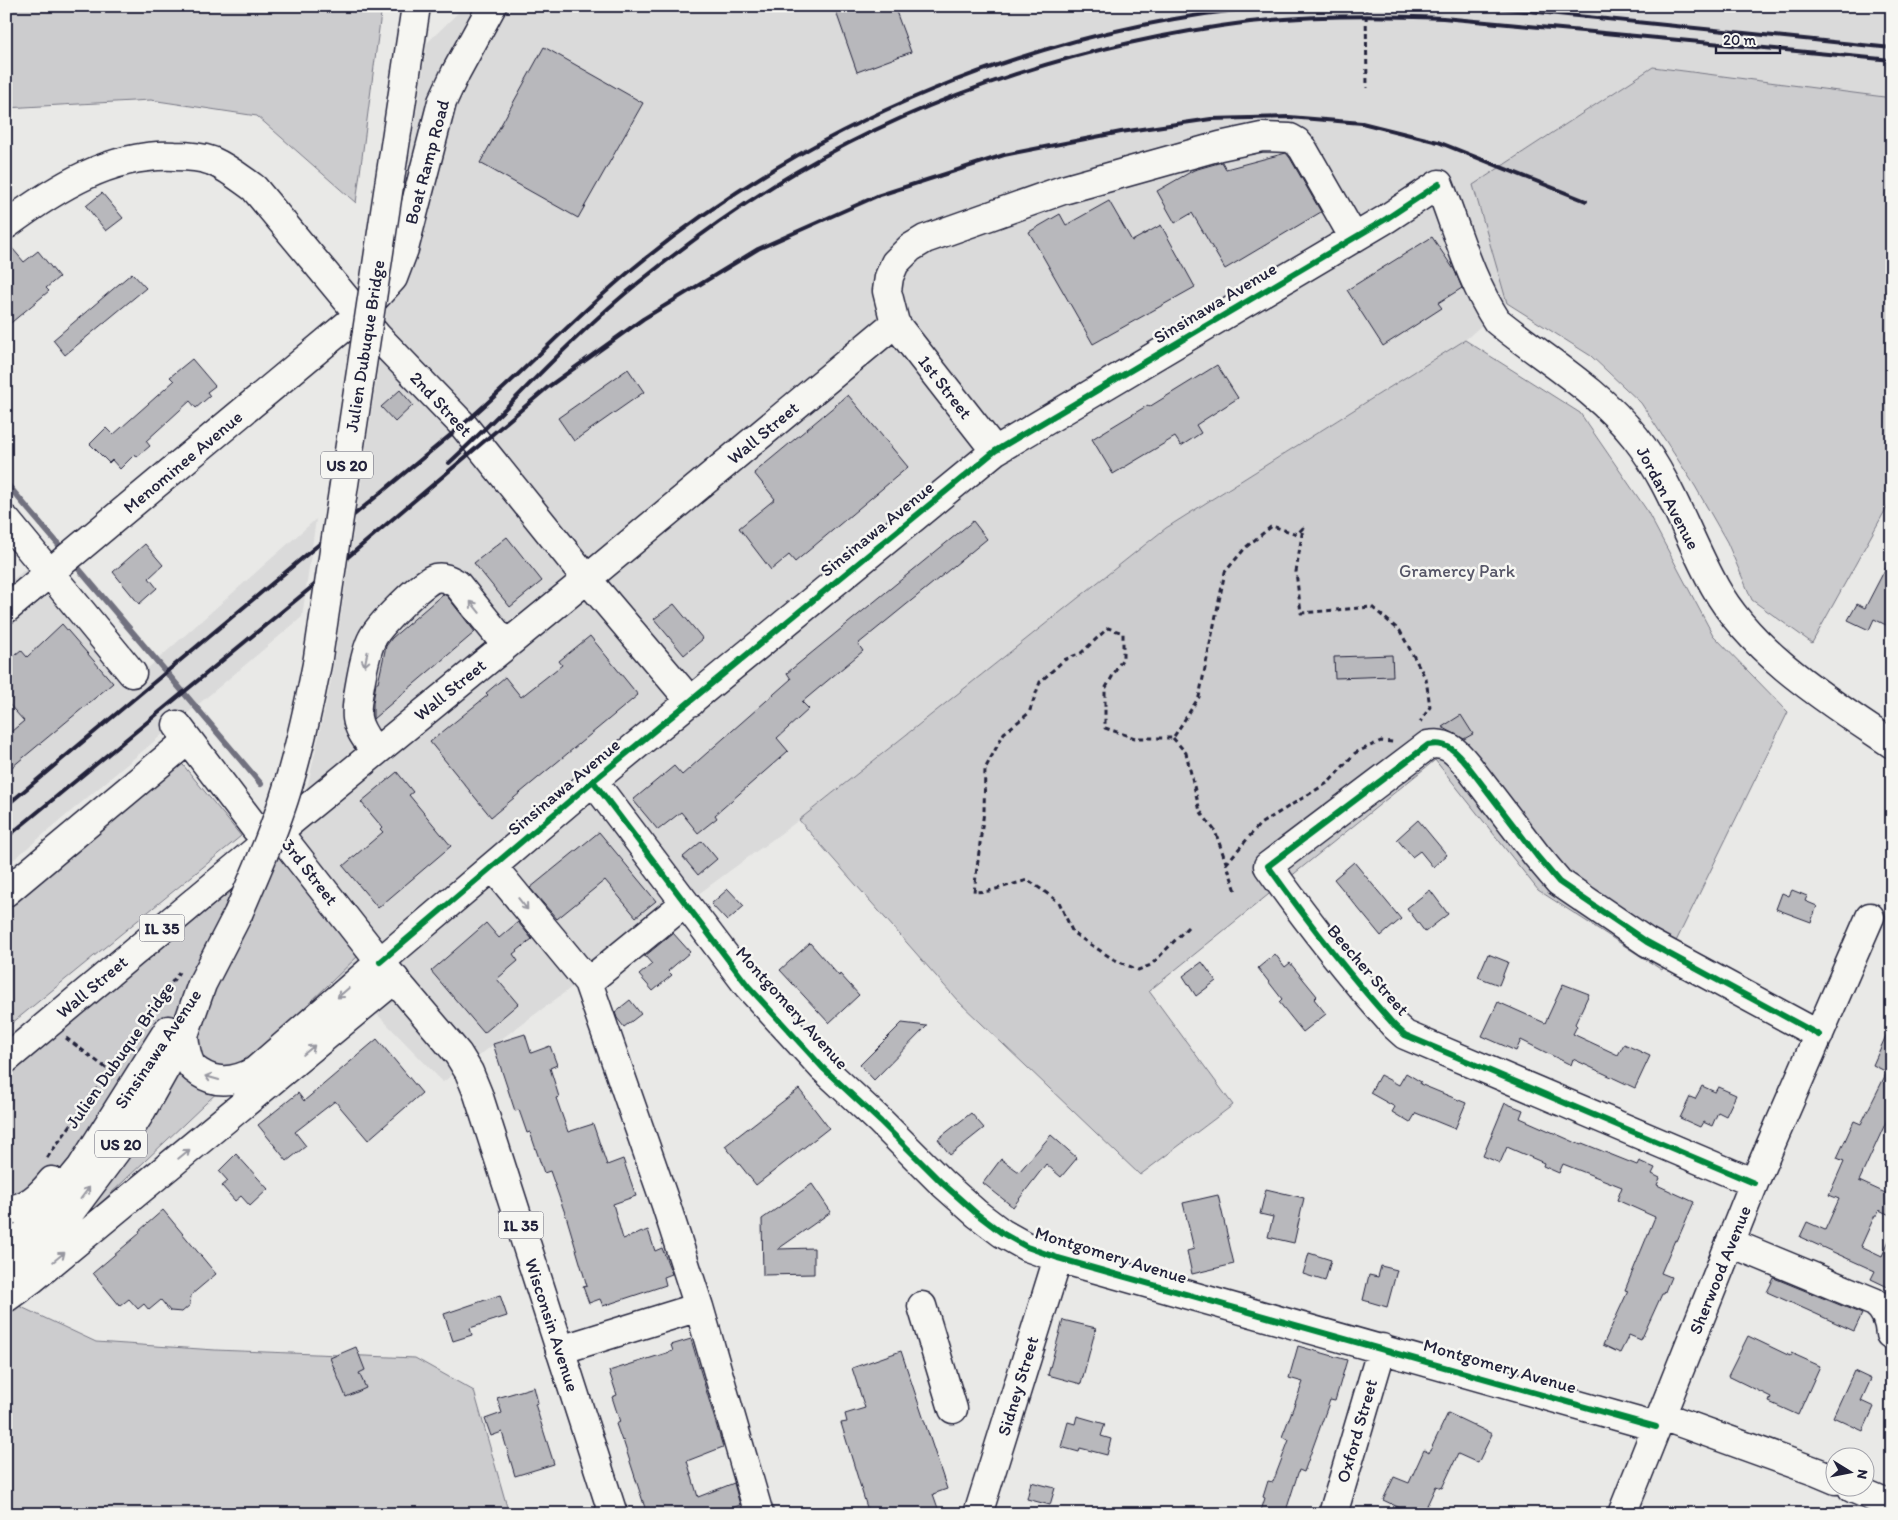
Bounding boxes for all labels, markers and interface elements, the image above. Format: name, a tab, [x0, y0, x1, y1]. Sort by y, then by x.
scale bar	[1716, 22, 1779, 54]
text: 20 m	[1723, 31, 1757, 49]
street label: Boat Ramp Road	[400, 97, 454, 227]
street label: Julien Dubuque Bridge	[340, 258, 390, 434]
street label: Sinsinawa Avenue	[1149, 258, 1281, 348]
street label: 1st Street	[913, 351, 977, 424]
street label: 2nd Street	[405, 367, 477, 441]
street label: Wall Street	[723, 397, 803, 469]
street label: Menominee Avenue	[119, 406, 247, 518]
street label: Jordan Avenue	[1632, 443, 1704, 553]
road number: US 20	[321, 452, 373, 478]
street label: Sinsinawa Avenue	[816, 476, 938, 582]
park label: Gramercy Park	[1399, 560, 1516, 582]
one-way arrow	[470, 601, 481, 614]
one-way arrow	[361, 651, 370, 667]
street label: Wall Street	[410, 654, 491, 726]
street label: Sinsinawa Avenue	[503, 734, 625, 840]
street label: 3rd Street	[277, 834, 343, 910]
one-way arrow	[518, 898, 529, 911]
road number: IL 35	[140, 914, 184, 941]
street label: Beecher Street	[1322, 920, 1414, 1020]
street label: Montgomery Avenue	[731, 942, 853, 1074]
street label: Wall Street	[52, 951, 132, 1023]
street label: Julien Dubuque Bridge	[61, 977, 179, 1133]
street label: Sinsinawa Avenue	[110, 985, 206, 1113]
one-way arrow	[336, 987, 349, 999]
one-way arrow	[302, 1044, 315, 1055]
one-way arrow	[205, 1073, 221, 1082]
road number: US 20	[95, 1130, 147, 1158]
one-way arrow	[177, 1149, 190, 1160]
one-way arrow	[79, 1187, 90, 1200]
street label: Sherwood Avenue	[1684, 1202, 1756, 1338]
road number: IL 35	[498, 1212, 544, 1238]
street label: Montgomery Avenue	[1032, 1221, 1190, 1289]
one-way arrow	[52, 1252, 65, 1263]
street label: Wisconsin Avenue	[520, 1256, 584, 1394]
street label: Sidney Street	[992, 1333, 1044, 1439]
street label: Montgomery Avenue	[1421, 1334, 1579, 1398]
street label: Oxford Street	[1332, 1376, 1382, 1485]
north arrow	[1826, 1448, 1876, 1498]
text: N	[1853, 1468, 1872, 1480]

